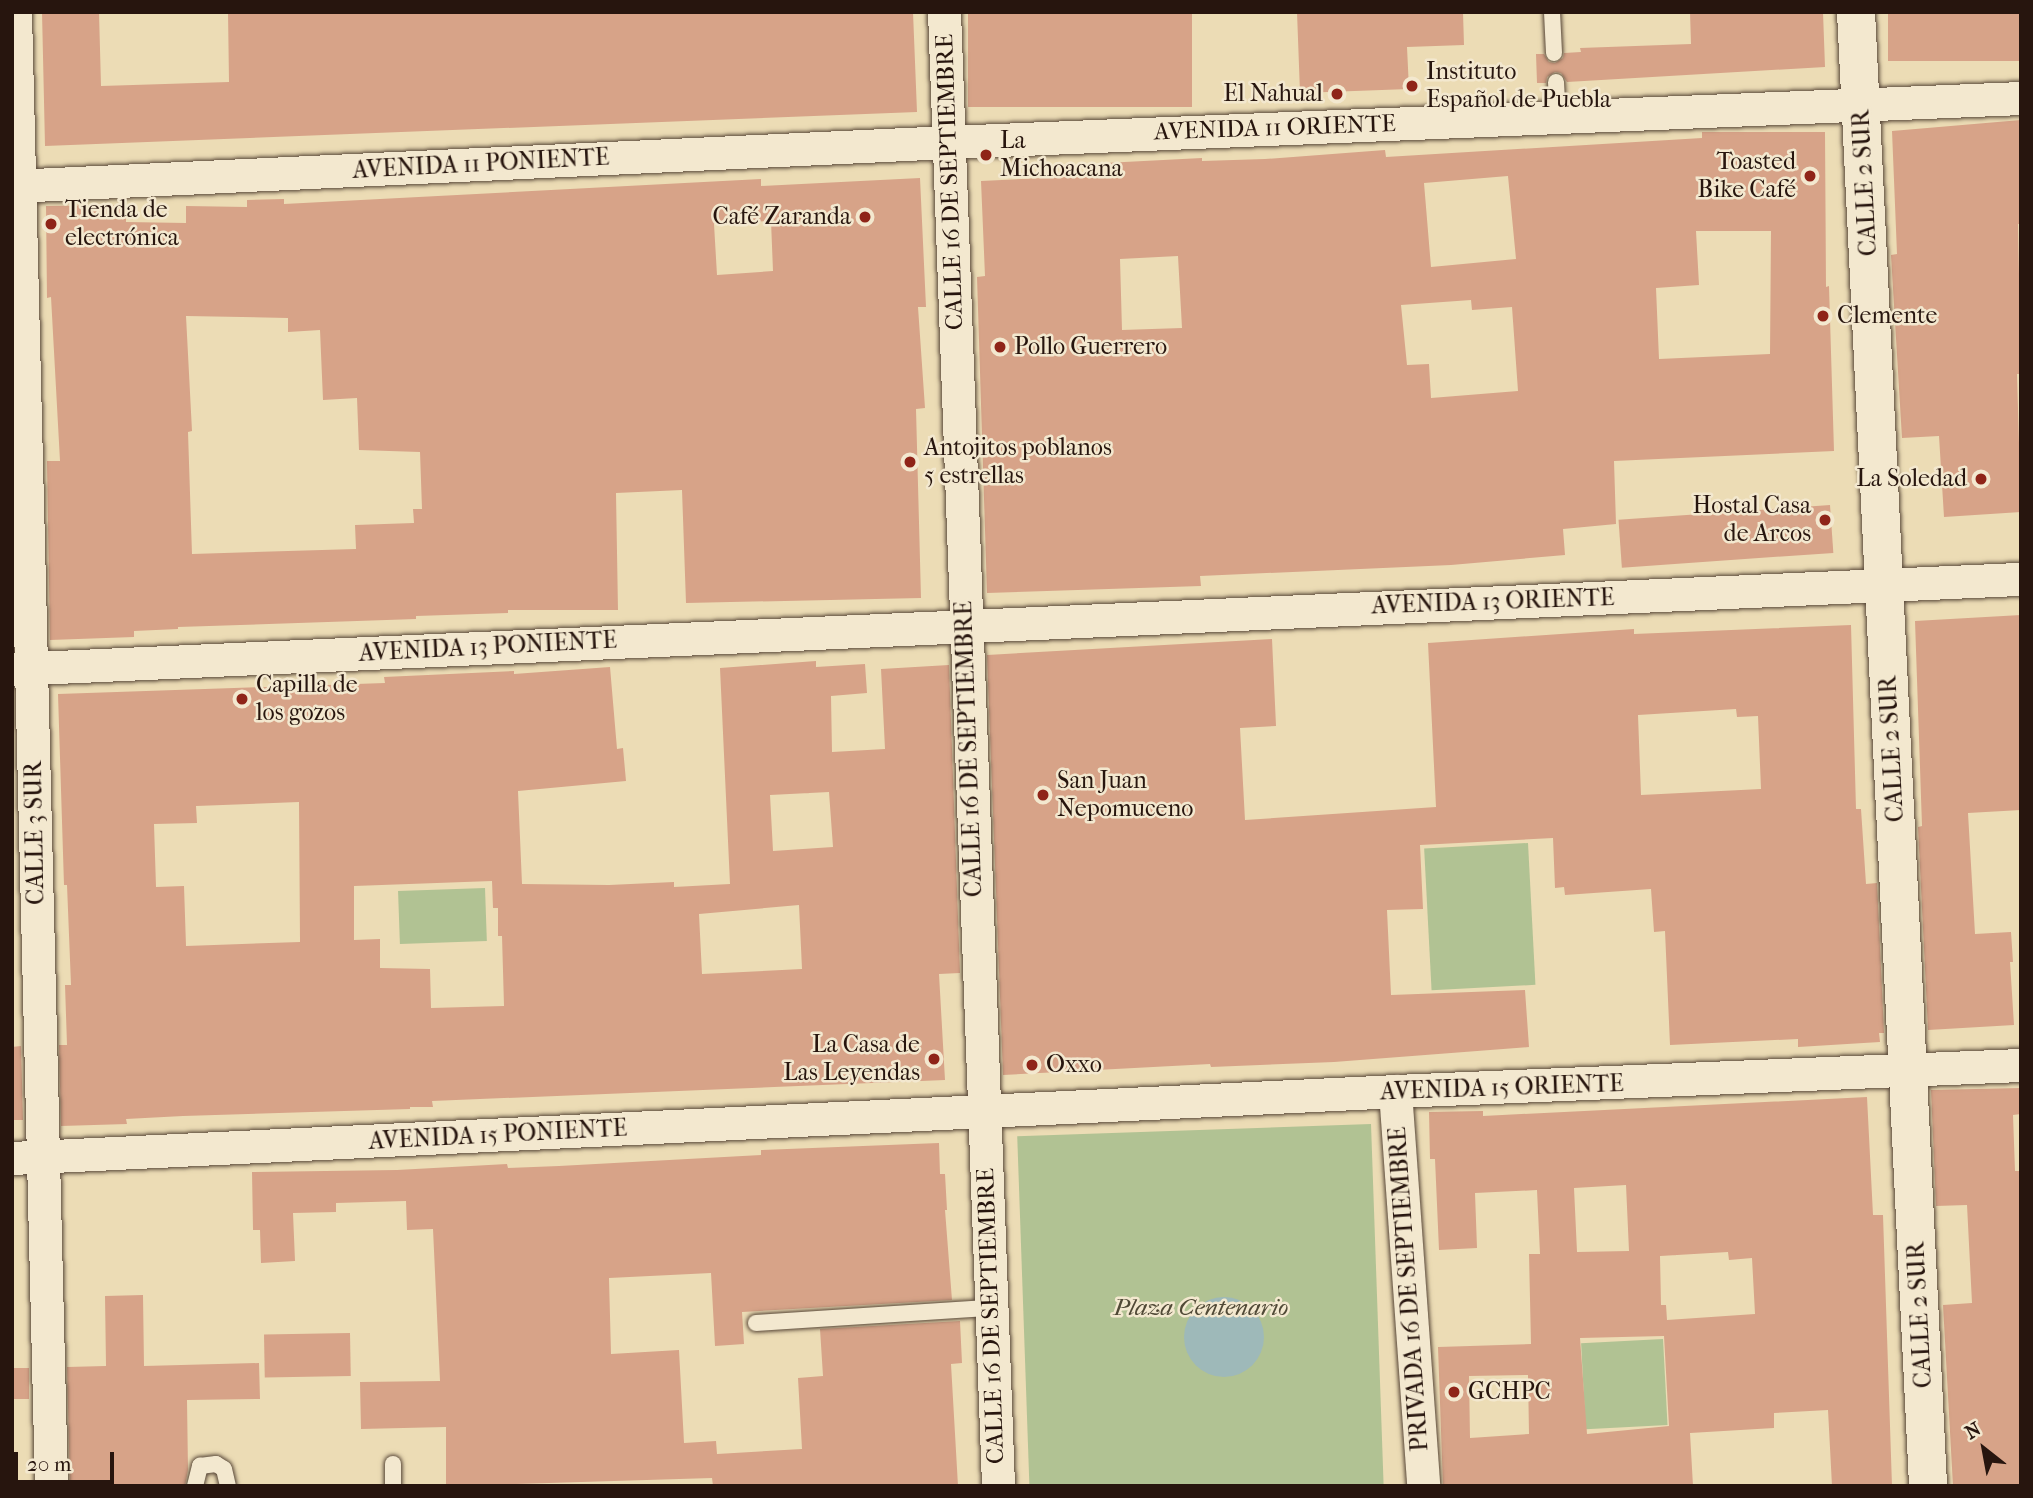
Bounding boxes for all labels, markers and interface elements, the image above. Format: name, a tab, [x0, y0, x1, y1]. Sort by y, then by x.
street label: CALLE 16 DE SEPTIEMBRE	[930, 33, 970, 331]
place label: Instituto Español de Puebla	[1426, 58, 1611, 114]
marker: Instituto Español de Puebla	[1404, 78, 1420, 94]
place label: El Nahual	[1223, 80, 1323, 108]
marker: El Nahual	[1329, 86, 1345, 102]
street label: AVENIDA 11 ORIENTE	[1154, 109, 1396, 147]
street label: CALLE 2 SUR	[1847, 109, 1883, 257]
place label: La Michoacana	[1000, 127, 1123, 183]
street label: AVENIDA 11 PONIENTE	[352, 143, 610, 185]
marker: La Michoacana	[978, 147, 994, 163]
place label: Toasted Bike Café	[1698, 148, 1796, 204]
marker: Toasted Bike Café	[1802, 168, 1818, 184]
place label: Tienda de electrónica	[65, 196, 179, 252]
place label: Café Zaranda	[713, 203, 851, 231]
marker: Café Zaranda	[857, 209, 873, 225]
marker: Tienda de electrónica	[43, 216, 59, 232]
place label: Clemente	[1837, 302, 1937, 330]
marker: Clemente	[1815, 308, 1831, 324]
place label: Pollo Guerrero	[1014, 333, 1167, 361]
marker: Pollo Guerrero	[992, 339, 1008, 355]
place label: Antojitos poblanos 5 estrellas	[924, 434, 1112, 490]
marker: Antojitos poblanos 5 estrellas	[902, 454, 918, 470]
place label: La Soledad	[1856, 465, 1967, 493]
marker: La Soledad	[1973, 471, 1989, 487]
place label: Hostal Casa de Arcos	[1693, 492, 1811, 548]
marker: Hostal Casa de Arcos	[1817, 512, 1833, 528]
street label: AVENIDA 13 ORIENTE	[1371, 583, 1615, 621]
street label: CALLE 16 DE SEPTIEMBRE	[949, 600, 989, 898]
street label: AVENIDA 13 PONIENTE	[358, 626, 618, 668]
place label: Capilla de los gozos	[256, 671, 358, 727]
street label: CALLE 2 SUR	[1874, 675, 1910, 823]
marker: Capilla de los gozos	[234, 691, 250, 707]
street label: CALLE 3 SUR	[19, 761, 51, 905]
place label: San Juan Nepomuceno	[1057, 767, 1193, 823]
marker: San Juan Nepomuceno	[1035, 787, 1051, 803]
place label: La Casa de Las Leyendas	[783, 1031, 920, 1087]
marker: La Casa de Las Leyendas	[926, 1051, 942, 1067]
place label: Oxxo	[1046, 1051, 1102, 1079]
marker: Oxxo	[1024, 1057, 1040, 1073]
street label: AVENIDA 15 ORIENTE	[1380, 1069, 1624, 1107]
street label: AVENIDA 15 PONIENTE	[368, 1114, 628, 1156]
street label: PRIVADA 16 DE SEPTIEMBRE	[1383, 1126, 1435, 1452]
street label: CALLE 16 DE SEPTIEMBRE	[971, 1167, 1011, 1465]
street label: CALLE 2 SUR	[1902, 1241, 1938, 1389]
park label: Plaza Centenario	[1114, 1294, 1288, 1322]
place label: GCHPC	[1468, 1378, 1551, 1406]
marker: GCHPC	[1446, 1384, 1462, 1400]
north arrow	[1949, 1414, 2019, 1484]
text: N	[1961, 1418, 1985, 1444]
scale bar	[18, 1438, 117, 1482]
text: 20 m	[27, 1452, 71, 1476]

